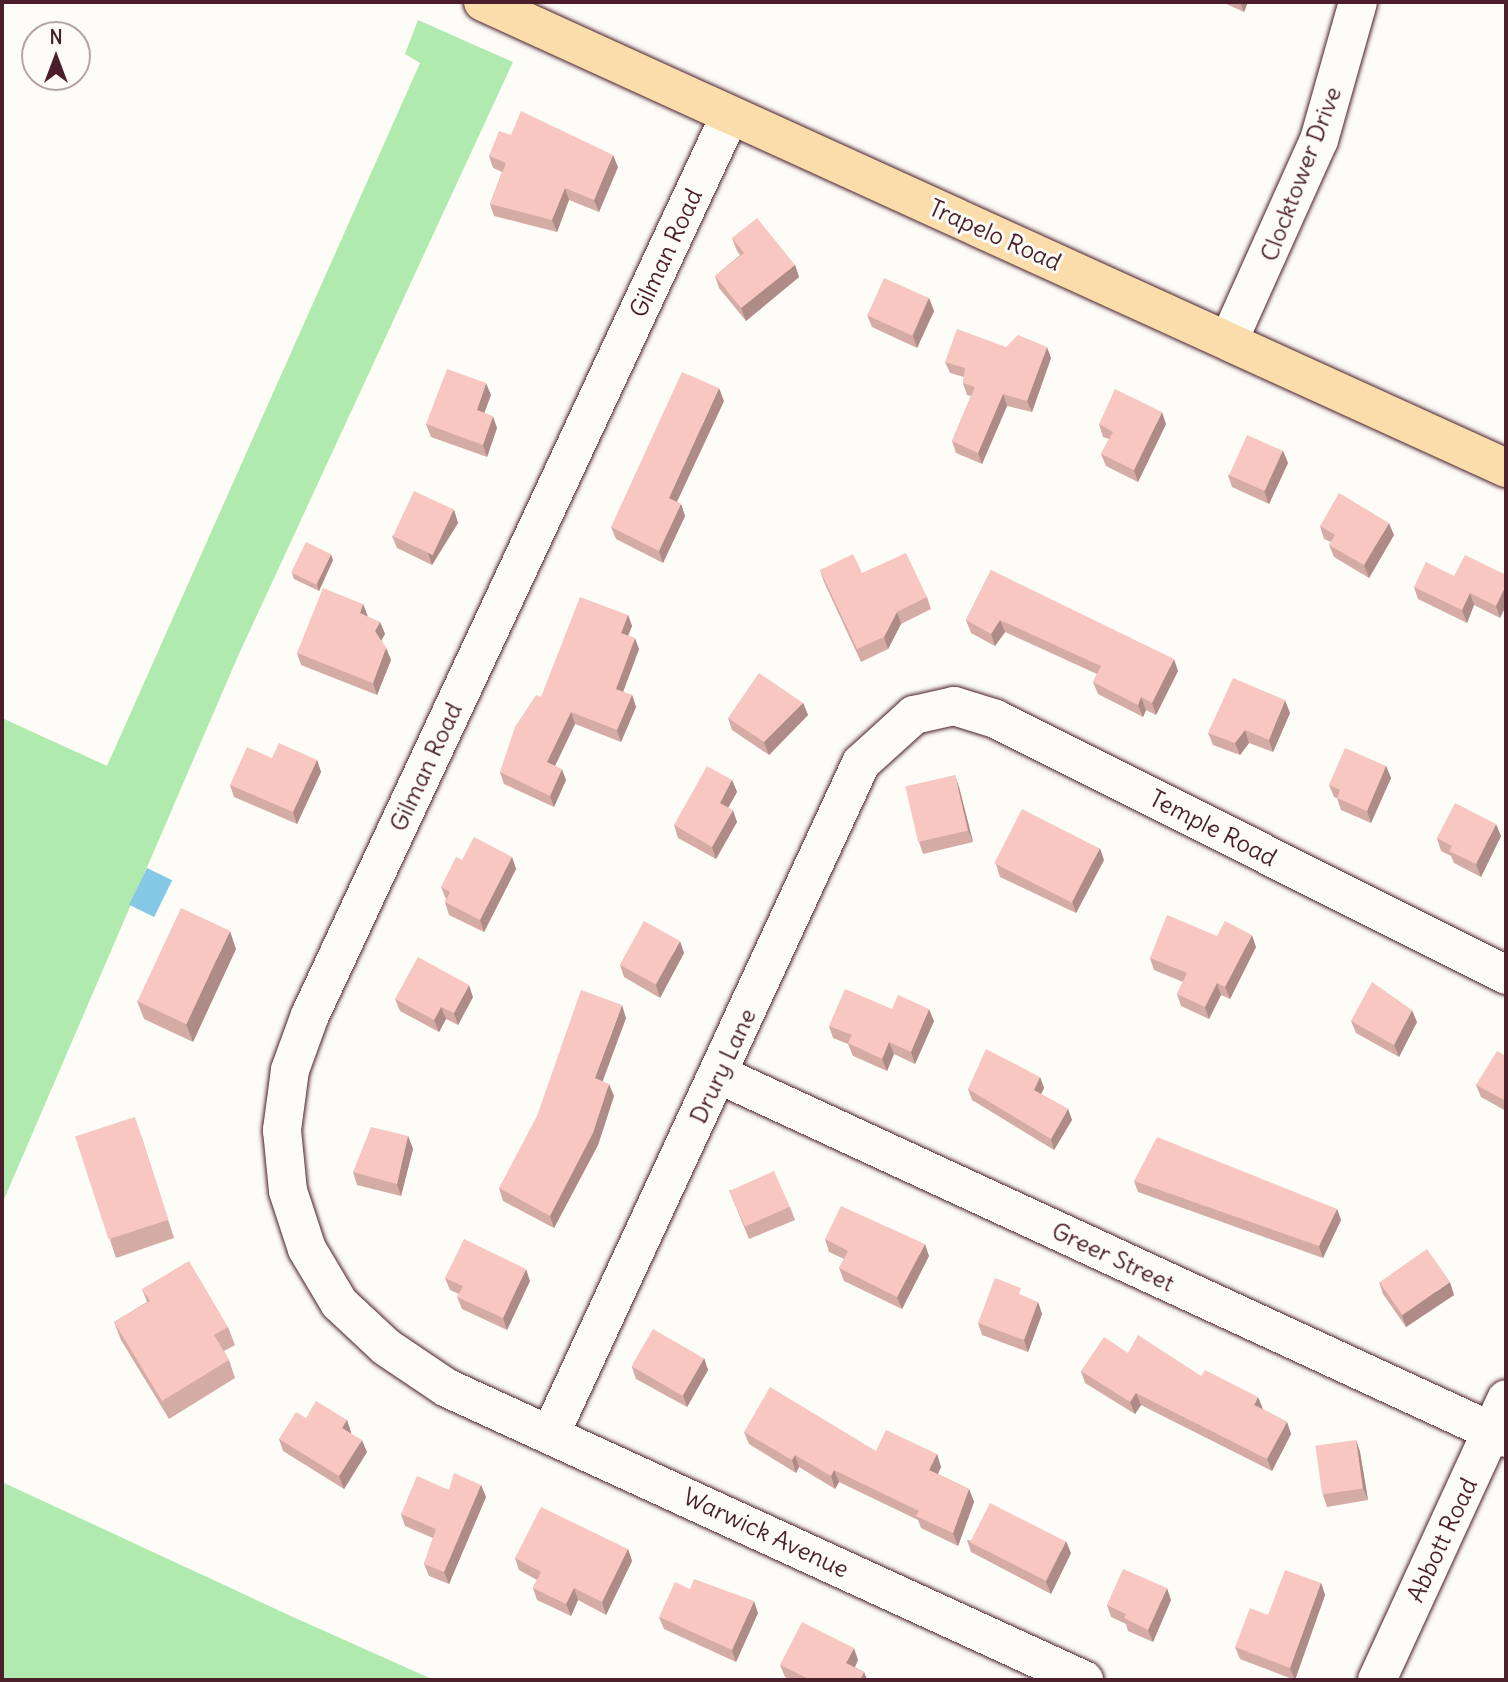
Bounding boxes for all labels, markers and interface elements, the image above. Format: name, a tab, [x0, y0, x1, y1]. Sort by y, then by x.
north arrow	[21, 21, 91, 91]
text: N	[49, 25, 63, 49]
street label: Clocktower Drive	[1254, 83, 1348, 265]
street label: Gilman Road	[624, 184, 708, 322]
street label: Trapelo Road	[924, 193, 1066, 277]
street label: Gilman Road	[384, 698, 468, 836]
street label: Temple Road	[1145, 784, 1281, 872]
street label: Drury Lane	[684, 1004, 762, 1128]
street label: Greer Street	[1047, 1216, 1179, 1298]
street label: Abbott Road	[1401, 1473, 1483, 1607]
street label: Warwick Avenue	[679, 1482, 853, 1584]

